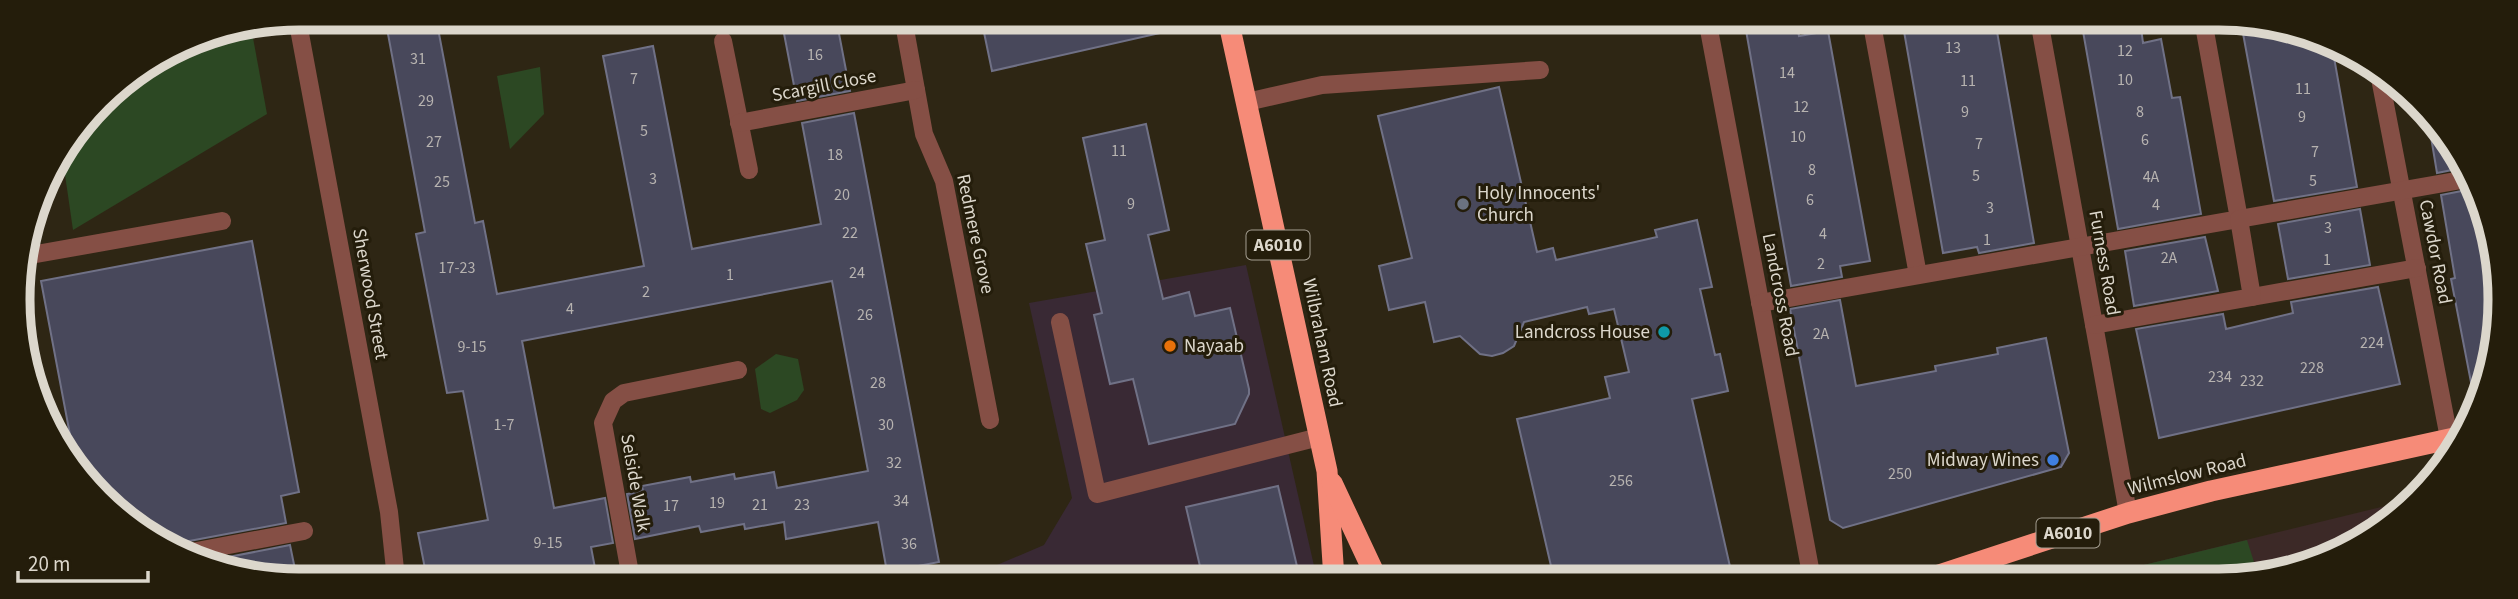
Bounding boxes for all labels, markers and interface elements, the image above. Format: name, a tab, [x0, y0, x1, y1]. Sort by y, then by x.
house number: 13	[1945, 37, 1961, 59]
house number: 12	[2117, 40, 2133, 62]
house number: 16	[807, 44, 823, 66]
house number: 31	[410, 48, 426, 70]
house number: 14	[1779, 62, 1795, 84]
street label: Scargill Close	[770, 63, 878, 109]
house number: 7	[630, 68, 638, 90]
house number: 10	[2117, 69, 2133, 91]
house number: 11	[1960, 70, 1976, 92]
house number: 11	[2295, 78, 2311, 100]
house number: 29	[418, 90, 434, 112]
house number: 12	[1793, 96, 1809, 118]
house number: 9	[1961, 101, 1969, 123]
house number: 8	[2136, 101, 2144, 123]
house number: 9	[2298, 106, 2306, 128]
house number: 5	[640, 120, 648, 142]
house number: 10	[1790, 126, 1806, 148]
house number: 6	[2141, 129, 2149, 151]
house number: 27	[426, 131, 442, 153]
house number: 7	[1975, 133, 1983, 155]
house number: 11	[1111, 140, 1127, 162]
house number: 7	[2311, 141, 2319, 163]
house number: 18	[827, 144, 843, 166]
house number: 8	[1808, 159, 1816, 181]
house number: 5	[1972, 165, 1980, 187]
house number: 4A	[2143, 166, 2160, 188]
house number: 3	[649, 168, 657, 190]
house number: 5	[2309, 170, 2317, 192]
house number: 25	[434, 171, 450, 193]
street label: Redmere Grove	[949, 172, 1001, 296]
place label: Holy Innocents' Church	[1477, 180, 1600, 229]
house number: 20	[834, 184, 850, 206]
house number: 6	[1806, 189, 1814, 211]
house number: 9	[1127, 193, 1135, 215]
house number: 4	[2152, 194, 2160, 216]
marker: Holy Innocents' Church	[1455, 196, 1471, 212]
house number: 3	[1986, 197, 1994, 219]
street label: Cawdor Road	[2412, 197, 2458, 307]
street label: Furness Road	[2081, 208, 2127, 318]
house number: 3	[2324, 217, 2332, 239]
house number: 22	[842, 222, 858, 244]
house number: 4	[1819, 223, 1827, 245]
street label: Sherwood Street	[345, 226, 395, 362]
house number: 1	[1983, 229, 1991, 251]
road number: A6010	[1246, 230, 1310, 260]
street label: Landcross Road	[1755, 231, 1805, 359]
house number: 2A	[2161, 247, 2178, 269]
house number: 1	[2323, 249, 2331, 271]
house number: 2	[1817, 253, 1825, 275]
house number: 17-23	[439, 257, 475, 279]
house number: 24	[849, 262, 865, 284]
house number: 1	[726, 264, 734, 286]
street label: Wilbraham Road	[1295, 276, 1349, 410]
house number: 2	[642, 281, 650, 303]
house number: 4	[566, 298, 574, 320]
house number: 26	[857, 304, 873, 326]
place label: Landcross House	[1515, 319, 1650, 346]
house number: 2A	[1813, 323, 1830, 345]
marker: Landcross House	[1656, 324, 1672, 340]
house number: 224	[2360, 332, 2384, 354]
place label: Nayaab	[1184, 333, 1244, 360]
house number: 9-15	[458, 336, 486, 358]
marker: Nayaab	[1162, 338, 1178, 354]
house number: 228	[2300, 357, 2324, 379]
house number: 234	[2208, 366, 2232, 388]
house number: 232	[2240, 370, 2264, 392]
house number: 28	[870, 372, 886, 394]
house number: 1-7	[494, 414, 514, 436]
house number: 30	[878, 414, 894, 436]
street label: Selside Walk	[613, 432, 657, 535]
place label: Midway Wines	[1927, 447, 2039, 474]
street label: Wilmslow Road	[2125, 447, 2249, 503]
house number: 32	[886, 452, 902, 474]
marker: Midway Wines	[2045, 452, 2061, 468]
house number: 250	[1888, 463, 1912, 485]
house number: 256	[1609, 470, 1633, 492]
house number: 34	[893, 490, 909, 512]
house number: 19	[709, 492, 725, 514]
house number: 21	[752, 494, 768, 516]
house number: 23	[794, 494, 810, 516]
house number: 17	[663, 495, 679, 517]
road number: A6010	[2036, 518, 2100, 548]
house number: 9-15	[534, 532, 562, 554]
house number: 36	[901, 533, 917, 555]
scale bar	[18, 540, 147, 584]
text: 20 m	[28, 549, 70, 579]

